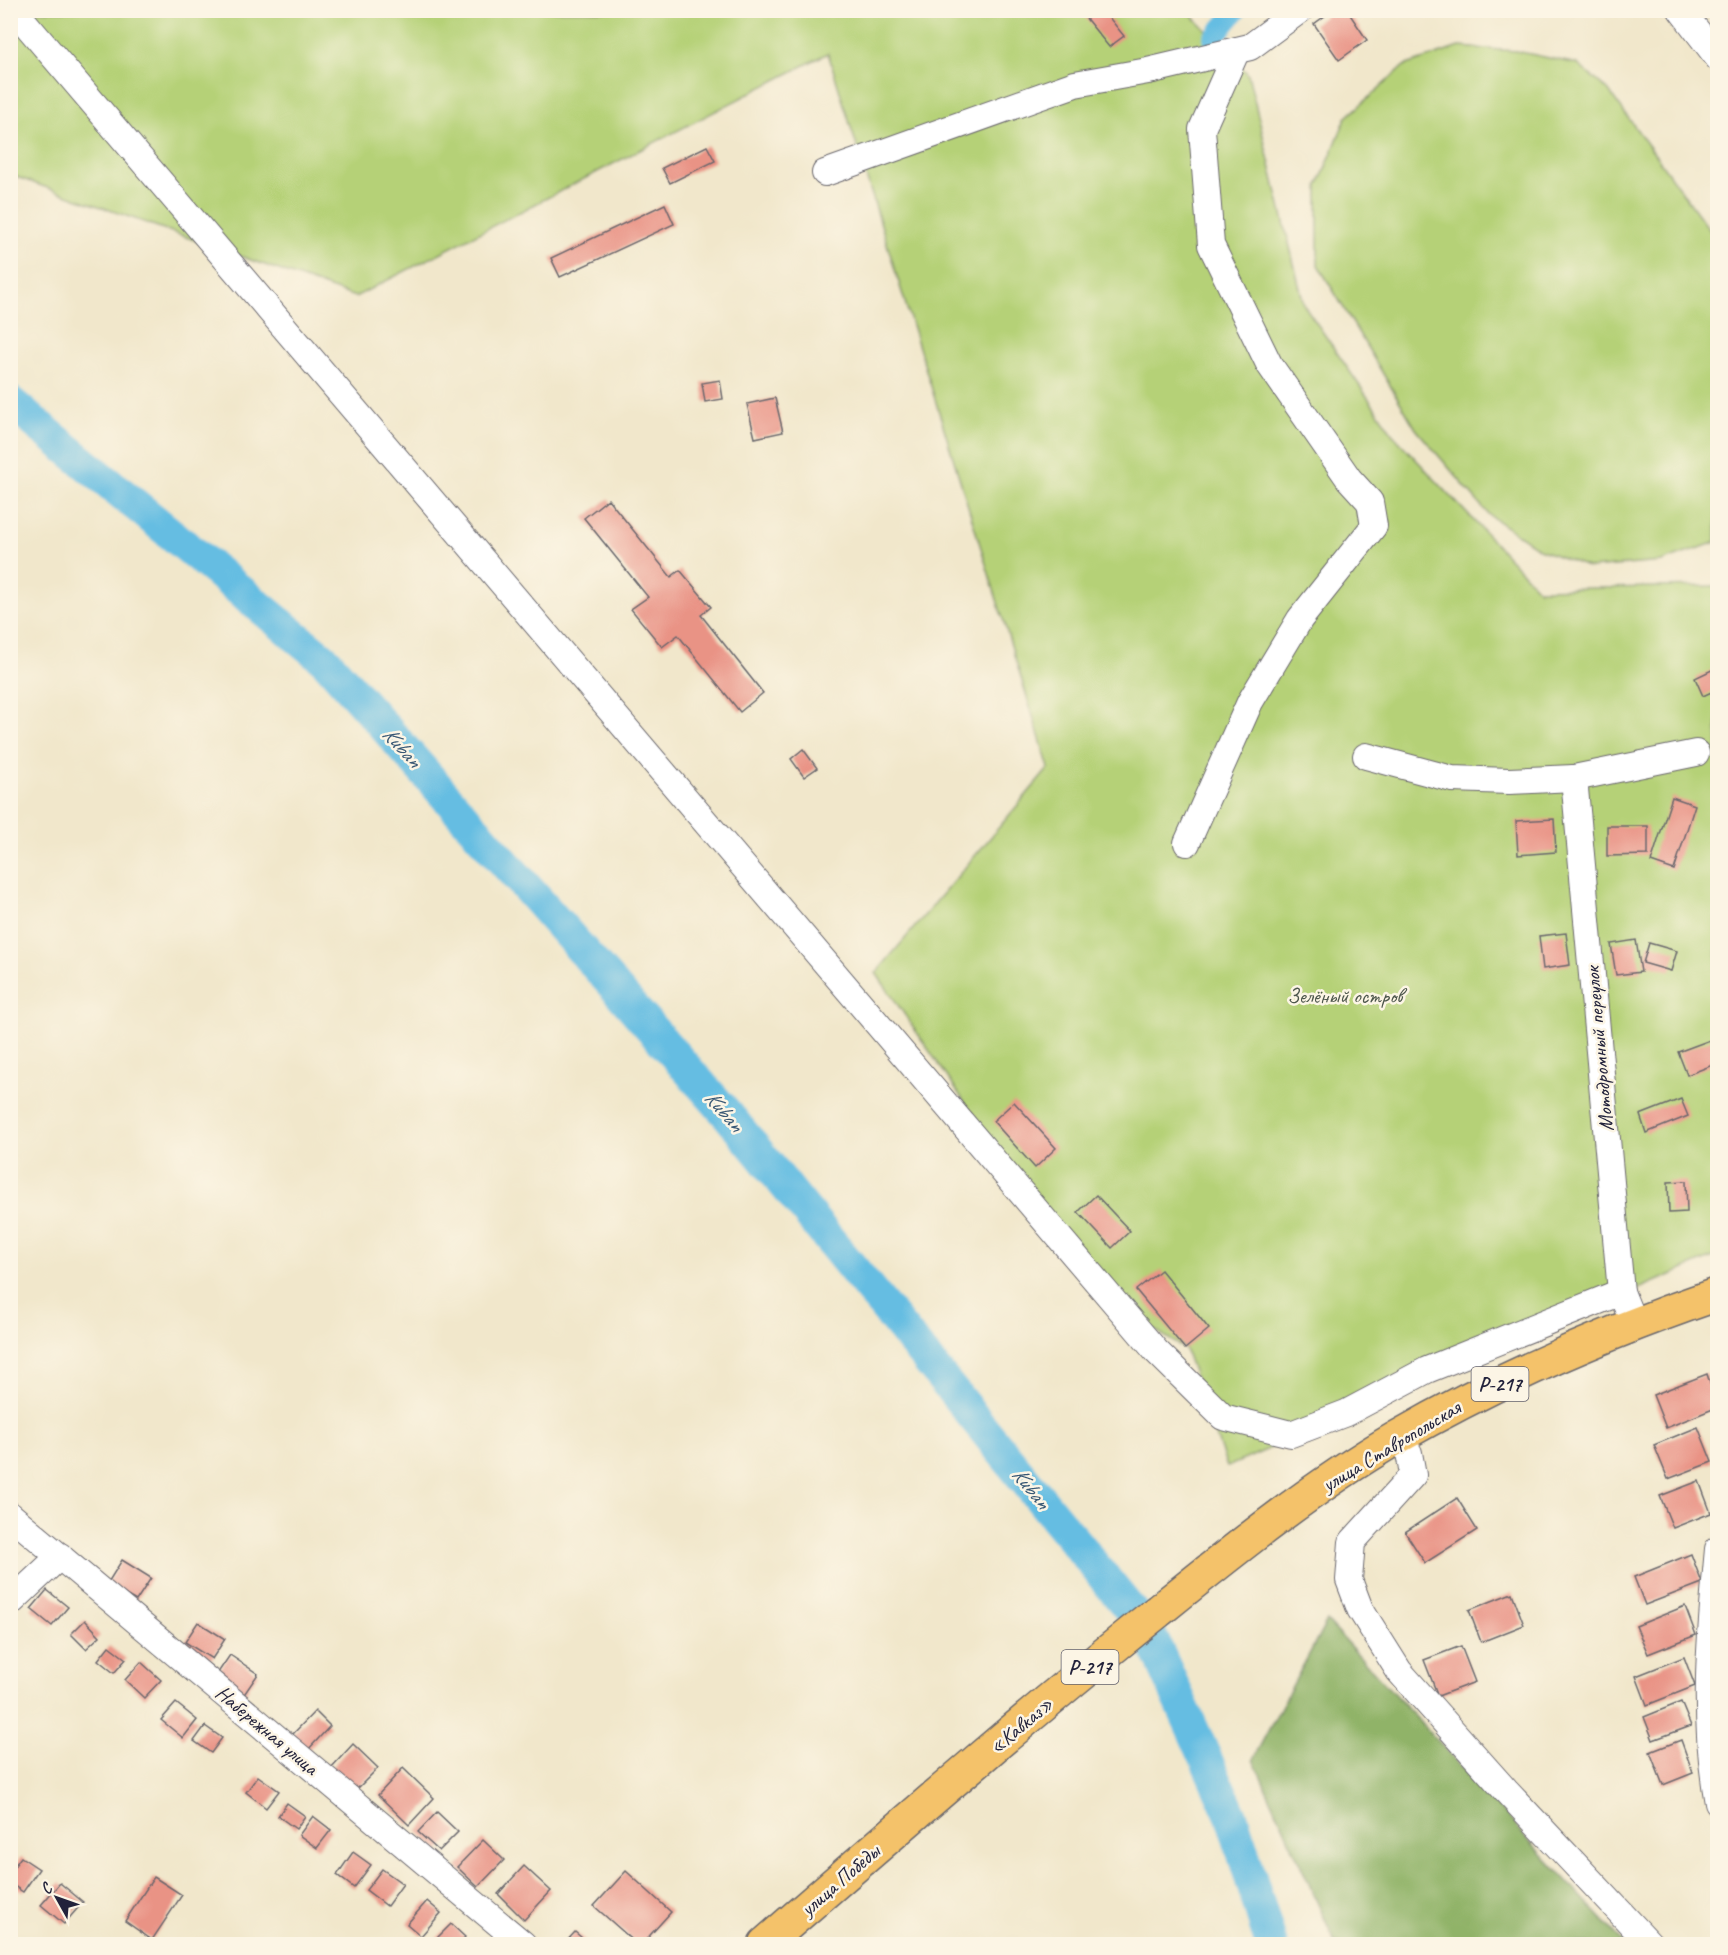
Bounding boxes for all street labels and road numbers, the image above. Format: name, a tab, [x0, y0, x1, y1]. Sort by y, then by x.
street label: Мотодромный переулок	[1579, 963, 1619, 1132]
road number: Р-217	[1472, 1367, 1528, 1401]
street label: улица Ставропольская	[1315, 1394, 1466, 1499]
road number: Р-217	[1062, 1650, 1118, 1684]
street label: Набережная улица	[210, 1680, 325, 1781]
street label: «Кавказ»	[984, 1691, 1058, 1759]
street label: улица Победы	[793, 1837, 887, 1923]

